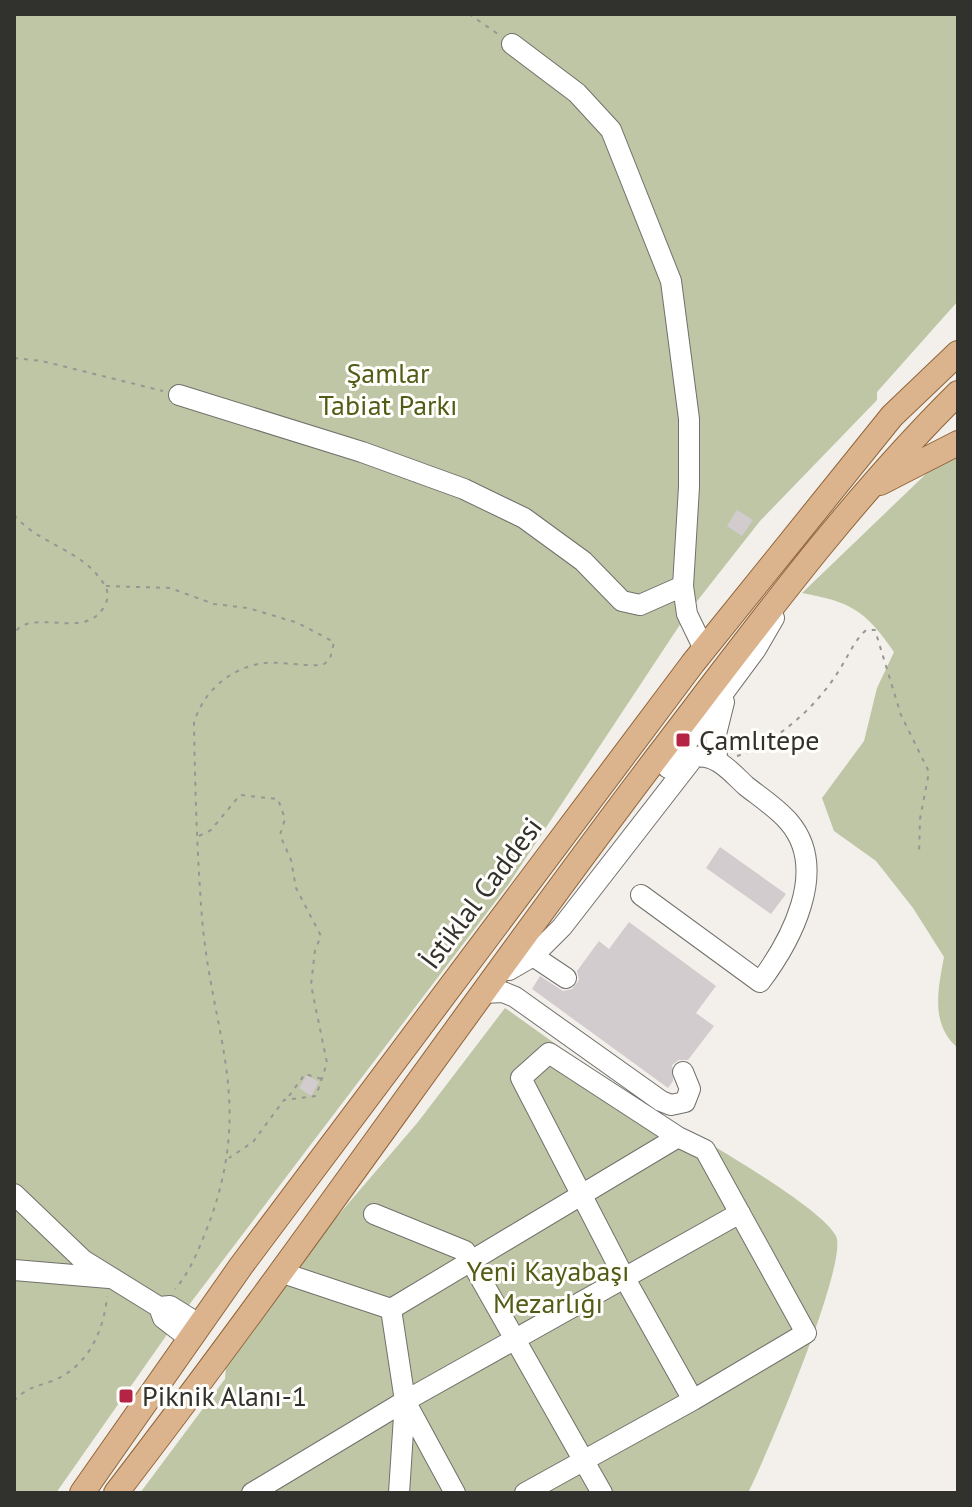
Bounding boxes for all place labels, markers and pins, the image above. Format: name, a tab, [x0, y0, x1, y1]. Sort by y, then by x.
place label: Çamlıtepe	[699, 721, 820, 758]
marker: Çamlıtepe	[674, 731, 692, 749]
place label: Piknik Alanı-1	[142, 1377, 307, 1414]
marker: Piknik Alanı-1	[117, 1387, 135, 1405]

